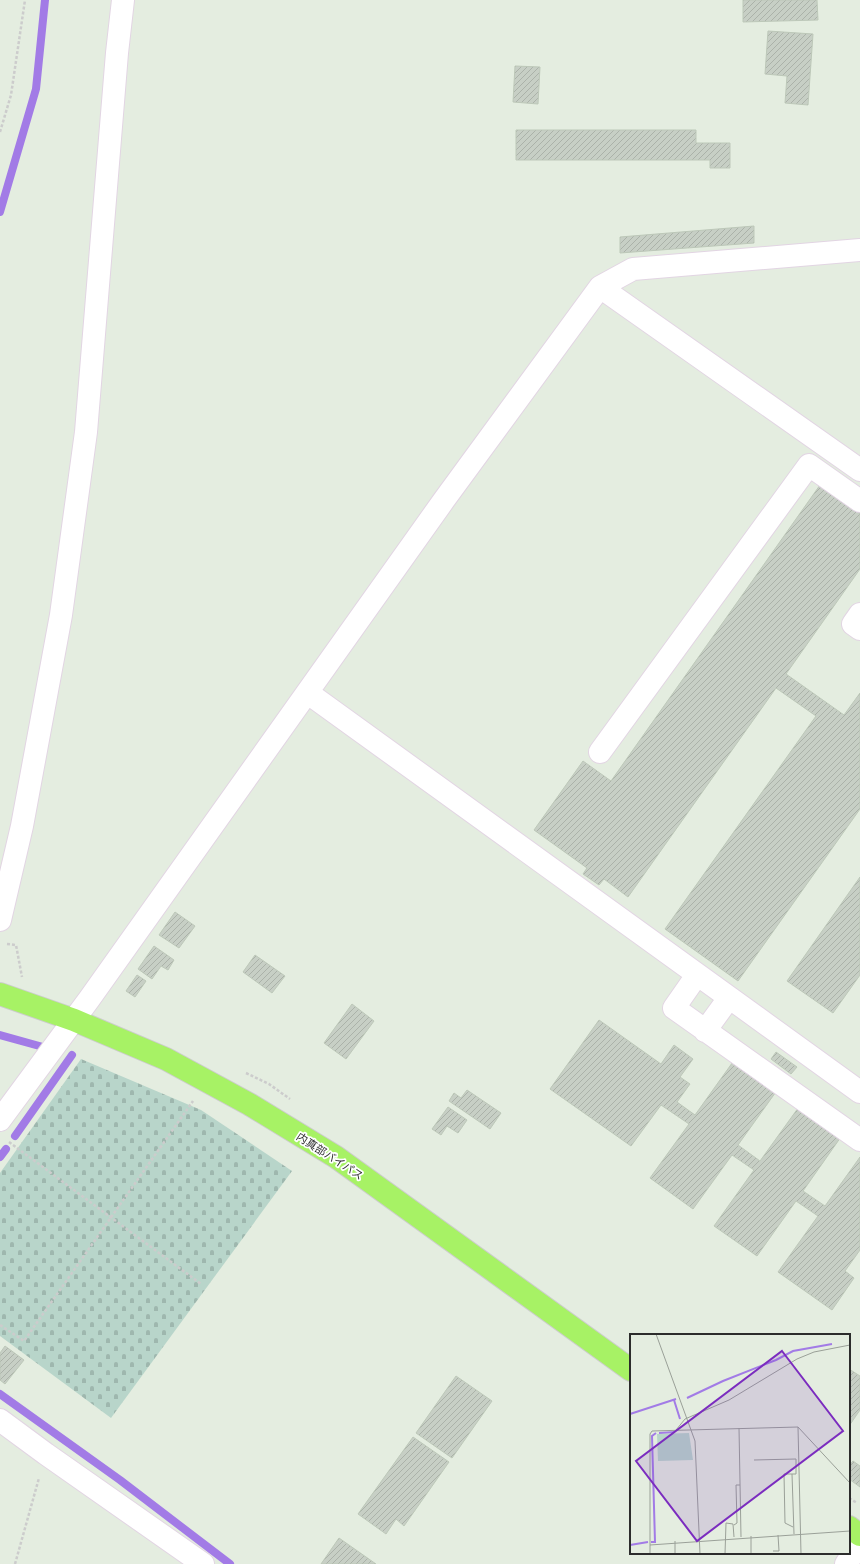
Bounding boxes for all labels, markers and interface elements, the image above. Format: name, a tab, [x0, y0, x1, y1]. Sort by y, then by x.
street label: 内真部バイパス	[295, 1130, 365, 1182]
inset map	[630, 1334, 850, 1554]

